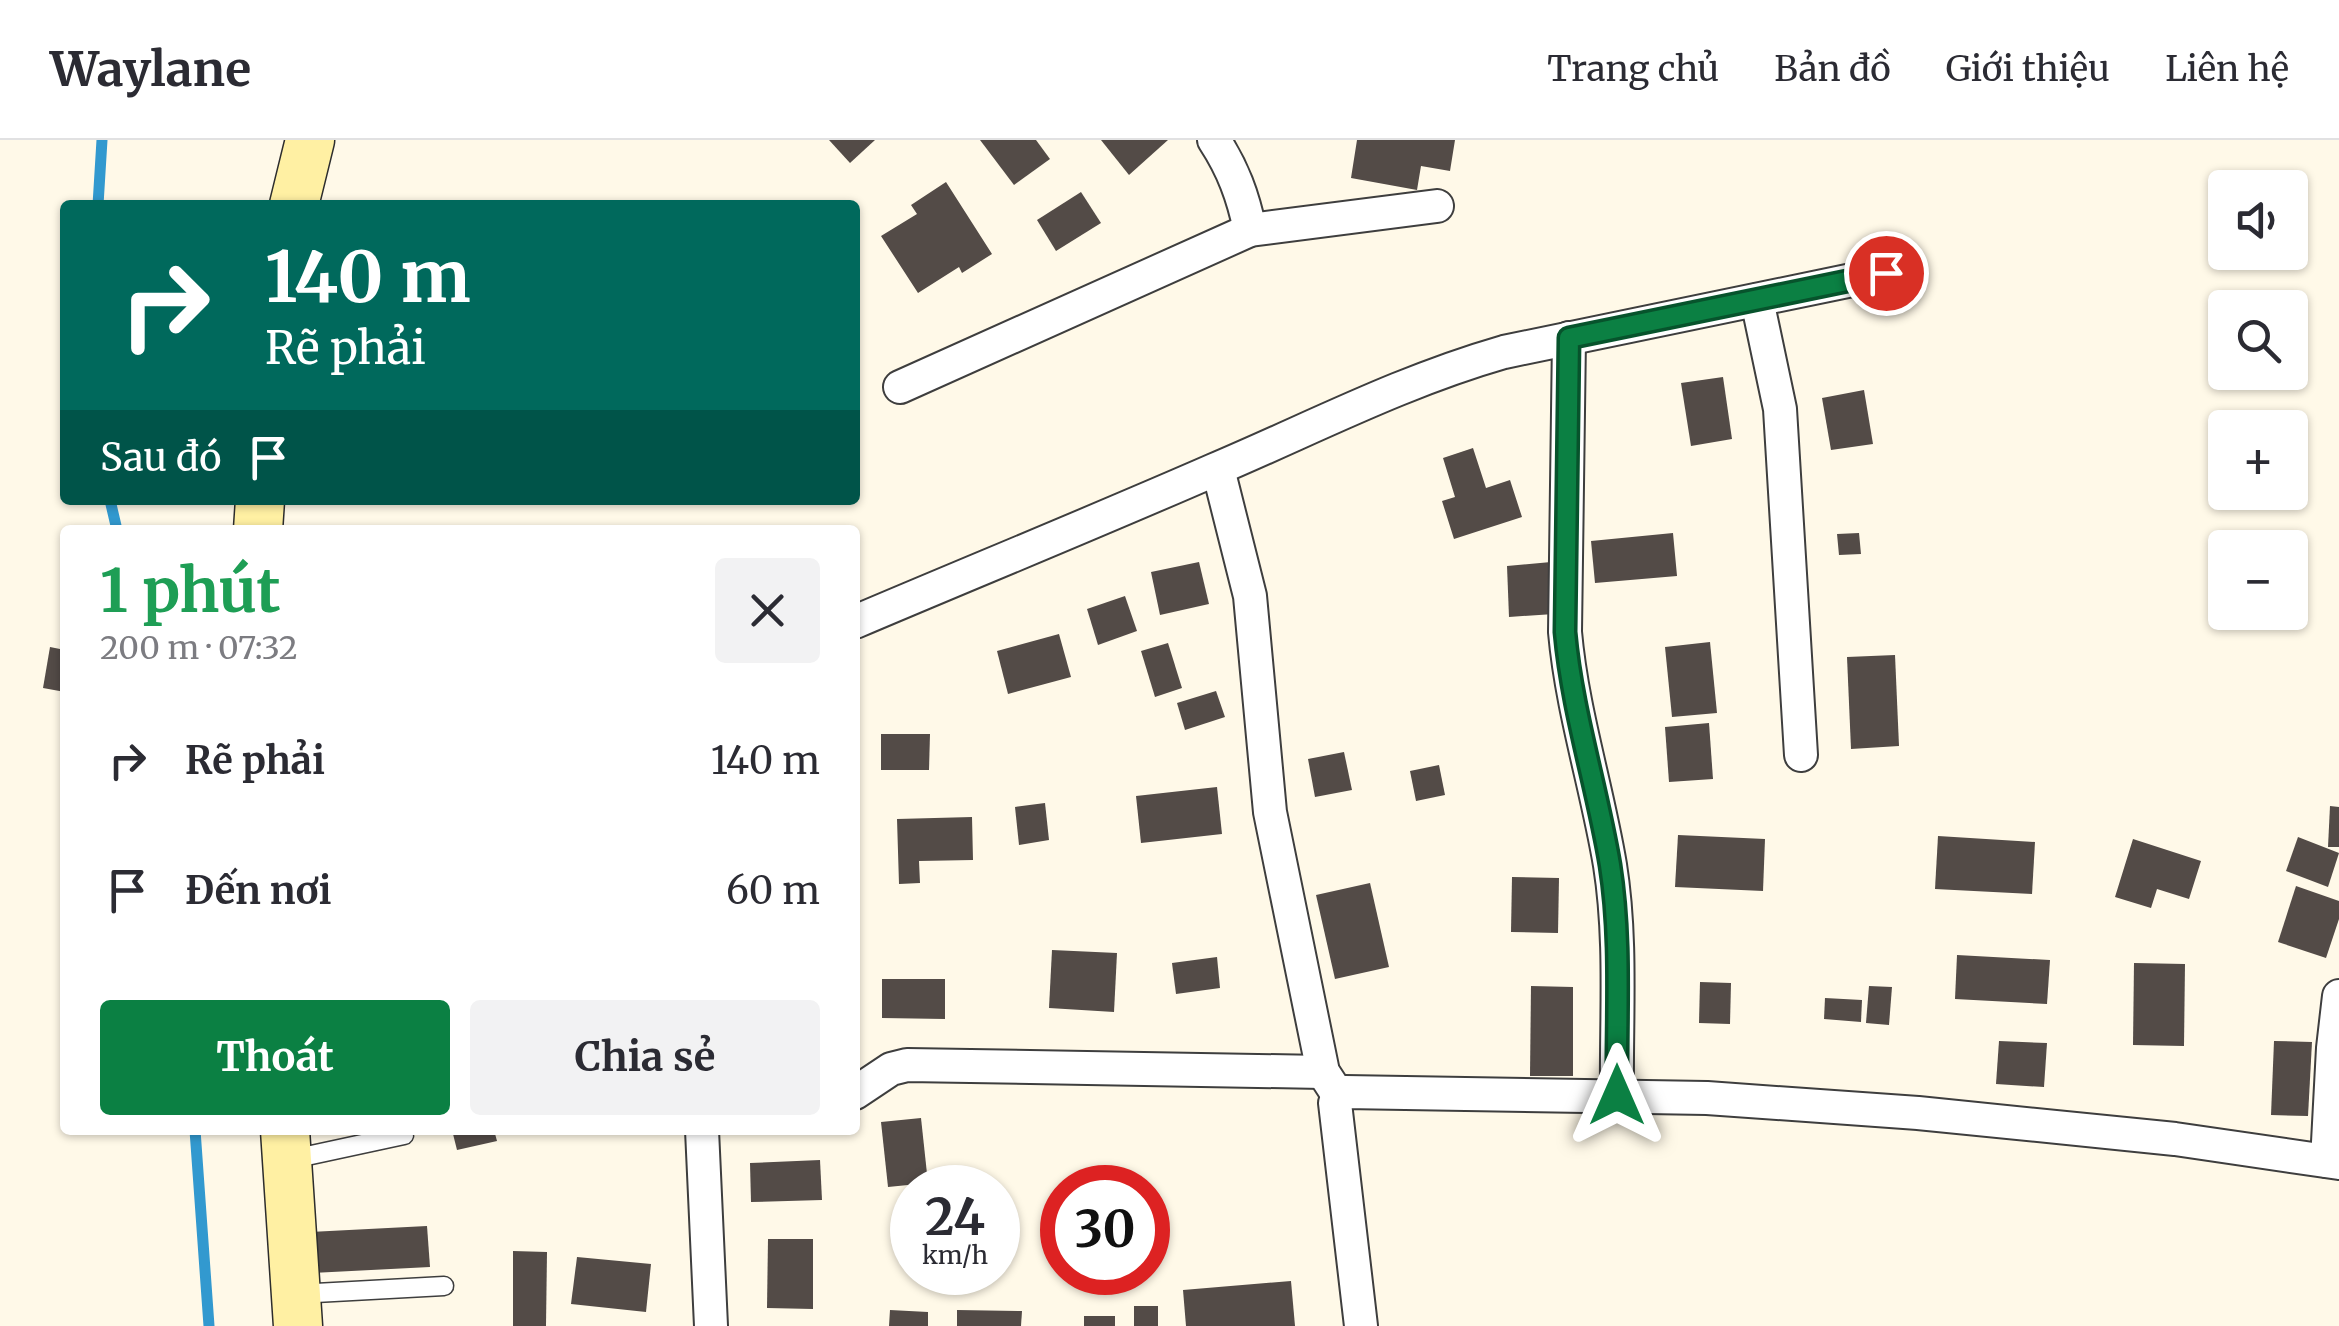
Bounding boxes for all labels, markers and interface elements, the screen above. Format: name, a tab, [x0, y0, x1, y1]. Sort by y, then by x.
text: Waylane	[50, 39, 251, 99]
text: Trang chủ	[1547, 47, 1719, 91]
text: Bản đồ	[1774, 47, 1891, 91]
text: Giới thiệu	[1946, 47, 2110, 91]
text: Liên hệ	[2165, 47, 2289, 91]
map controls	[2208, 170, 2308, 630]
button: sound	[2208, 170, 2308, 270]
pin	[1844, 231, 1929, 316]
text: 140 m	[265, 233, 471, 321]
icon: right	[100, 240, 230, 370]
icon: arrive	[1859, 246, 1914, 301]
button: search	[2208, 290, 2308, 390]
text: Rẽ phải	[265, 320, 426, 376]
button: +	[2208, 410, 2308, 510]
icon: arrive	[241, 430, 296, 485]
text: Sau đó	[100, 434, 221, 481]
button: −	[2208, 530, 2308, 630]
text: 1 phút	[100, 553, 281, 628]
button: close	[715, 558, 820, 663]
text: 200 m · 07:32	[100, 628, 298, 668]
icon: right	[100, 733, 155, 788]
text: Rẽ phải	[185, 737, 325, 784]
text: 140 m	[711, 737, 820, 784]
icon: arrive	[100, 863, 155, 918]
text: Đến nơi	[185, 867, 332, 914]
text: 60 m	[726, 867, 820, 914]
button: Thoát	[100, 1000, 450, 1115]
button: Chia sẻ	[470, 1000, 820, 1115]
position arrow	[1565, 1043, 1669, 1147]
speed limit sign: 30	[1040, 1165, 1170, 1295]
text: 24	[925, 1186, 985, 1249]
text: km/h	[922, 1239, 988, 1271]

